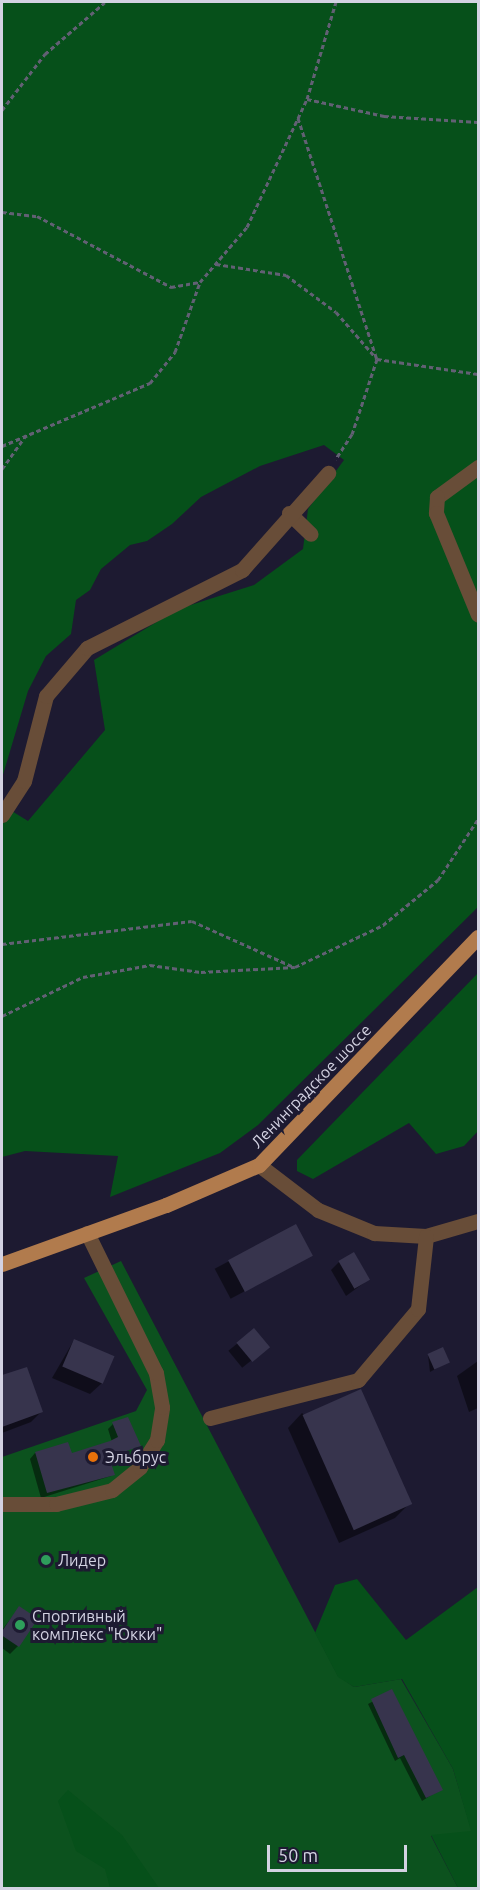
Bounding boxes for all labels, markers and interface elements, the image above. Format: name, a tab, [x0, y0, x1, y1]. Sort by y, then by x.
street label: Ленинградское шоссе	[247, 1020, 375, 1152]
place label: Эльбрус	[105, 1447, 166, 1467]
marker: Эльбрус	[86, 1450, 100, 1464]
place label: Лидер	[58, 1550, 106, 1570]
marker: Лидер	[39, 1553, 53, 1567]
place label: Спортивный комплекс "Юкки"	[32, 1606, 162, 1644]
marker: Спортивный комплекс "Юкки"	[13, 1618, 27, 1632]
scale bar	[270, 1833, 410, 1871]
text: 50 m	[278, 1845, 318, 1865]

